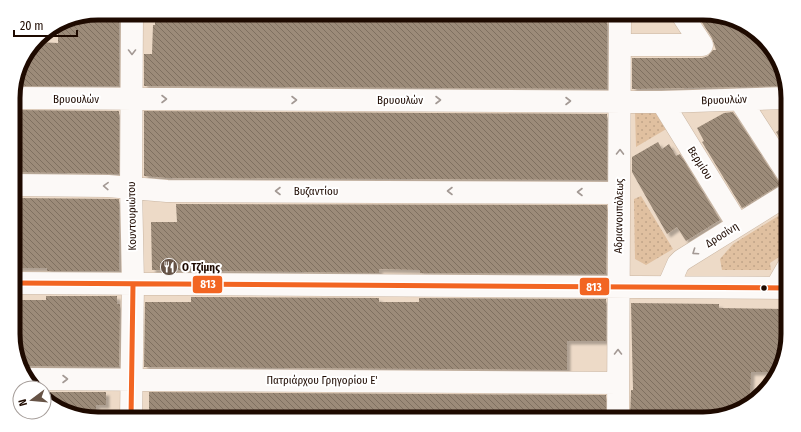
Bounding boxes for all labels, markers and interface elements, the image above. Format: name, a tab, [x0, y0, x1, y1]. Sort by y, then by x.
scale bar	[14, 12, 77, 38]
text: 20 m	[20, 19, 44, 33]
one-way arrow	[128, 49, 136, 55]
street label: Βρυουλών	[53, 93, 99, 106]
street label: Βρυουλών	[701, 93, 747, 107]
street label: Βρυουλών	[377, 94, 423, 107]
one-way arrow	[161, 95, 167, 103]
one-way arrow	[291, 95, 297, 104]
one-way arrow	[435, 96, 441, 104]
one-way arrow	[565, 97, 571, 105]
street label: Βερμίου	[685, 144, 715, 182]
one-way arrow	[615, 149, 624, 155]
street label: Αδριανουπόλεως	[612, 178, 626, 254]
street label: Κουντουριώτου	[125, 181, 139, 251]
one-way arrow	[103, 182, 109, 190]
street label: Βυζαντίου	[294, 185, 338, 198]
one-way arrow	[275, 187, 281, 195]
one-way arrow	[447, 187, 453, 195]
one-way arrow	[577, 188, 583, 196]
street label: Δροσίνη	[703, 220, 741, 250]
one-way arrow	[692, 247, 699, 255]
restaurant icon: Ο Τζίμης	[159, 257, 179, 277]
place label: Ο Τζίμης	[182, 261, 220, 274]
line badge: 813	[192, 275, 223, 294]
line badge: 813	[579, 277, 610, 296]
text: 813	[200, 278, 216, 291]
text: 813	[586, 281, 602, 294]
unlabelled marker	[759, 283, 769, 293]
one-way arrow	[614, 349, 622, 355]
street label: Πατριάρχου Γρηγορίου Ε'	[266, 374, 378, 387]
one-way arrow	[62, 375, 68, 383]
north arrow	[12, 380, 52, 420]
text: N	[16, 398, 30, 408]

